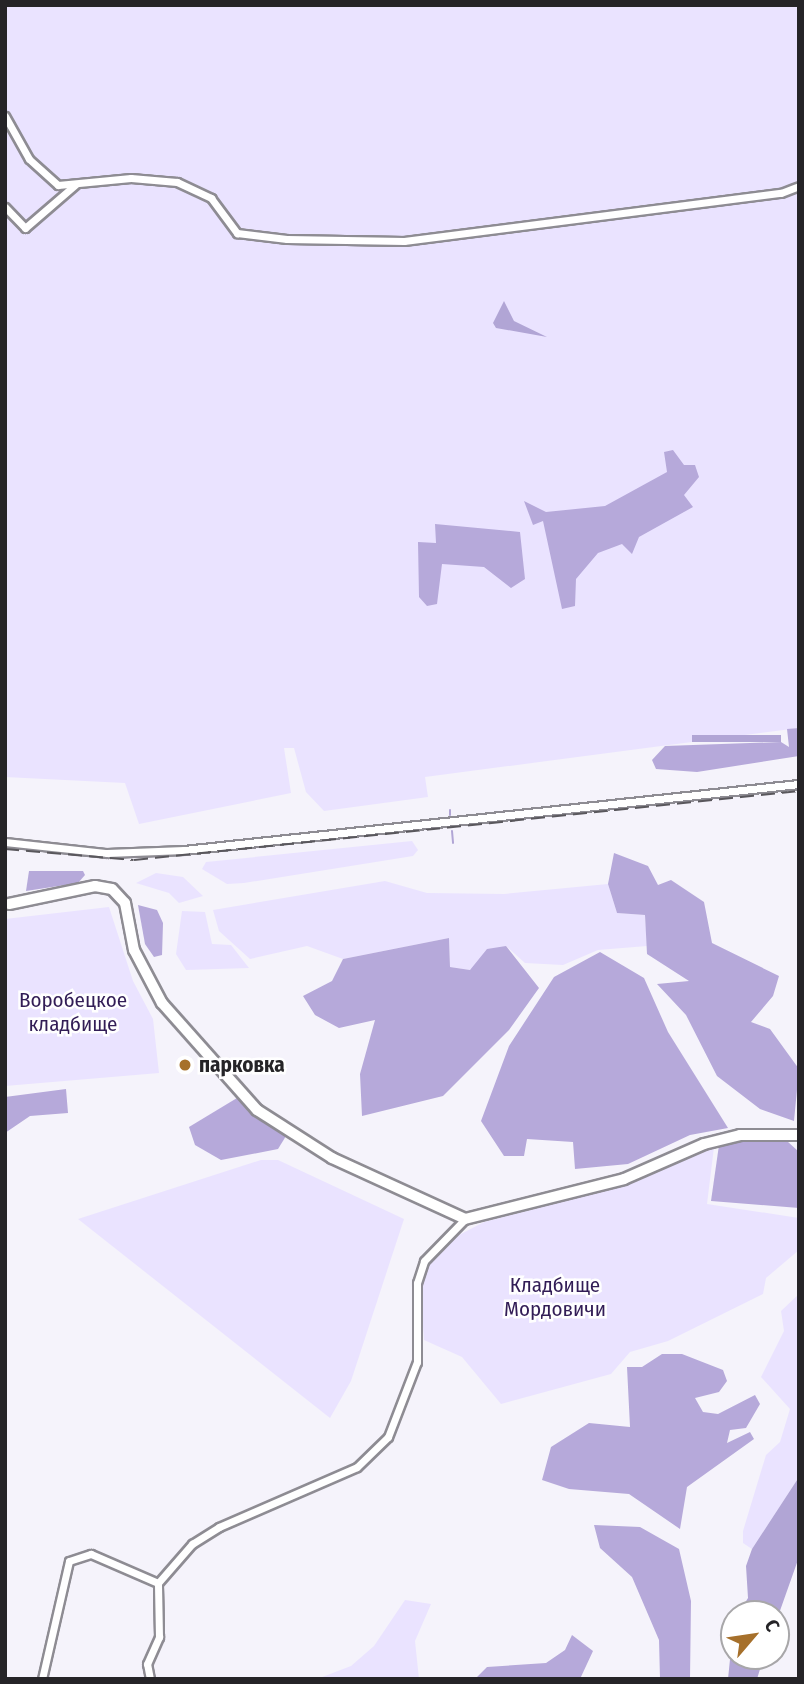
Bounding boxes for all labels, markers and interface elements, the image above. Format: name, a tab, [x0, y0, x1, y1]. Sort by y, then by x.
park label: Воробецкое кладбище	[19, 987, 127, 1037]
place label: парковка	[199, 1052, 285, 1078]
marker: парковка	[177, 1057, 193, 1073]
park label: Кладбище Мордовичи	[504, 1272, 606, 1322]
north arrow	[720, 1600, 790, 1670]
text: С	[760, 1616, 785, 1635]

